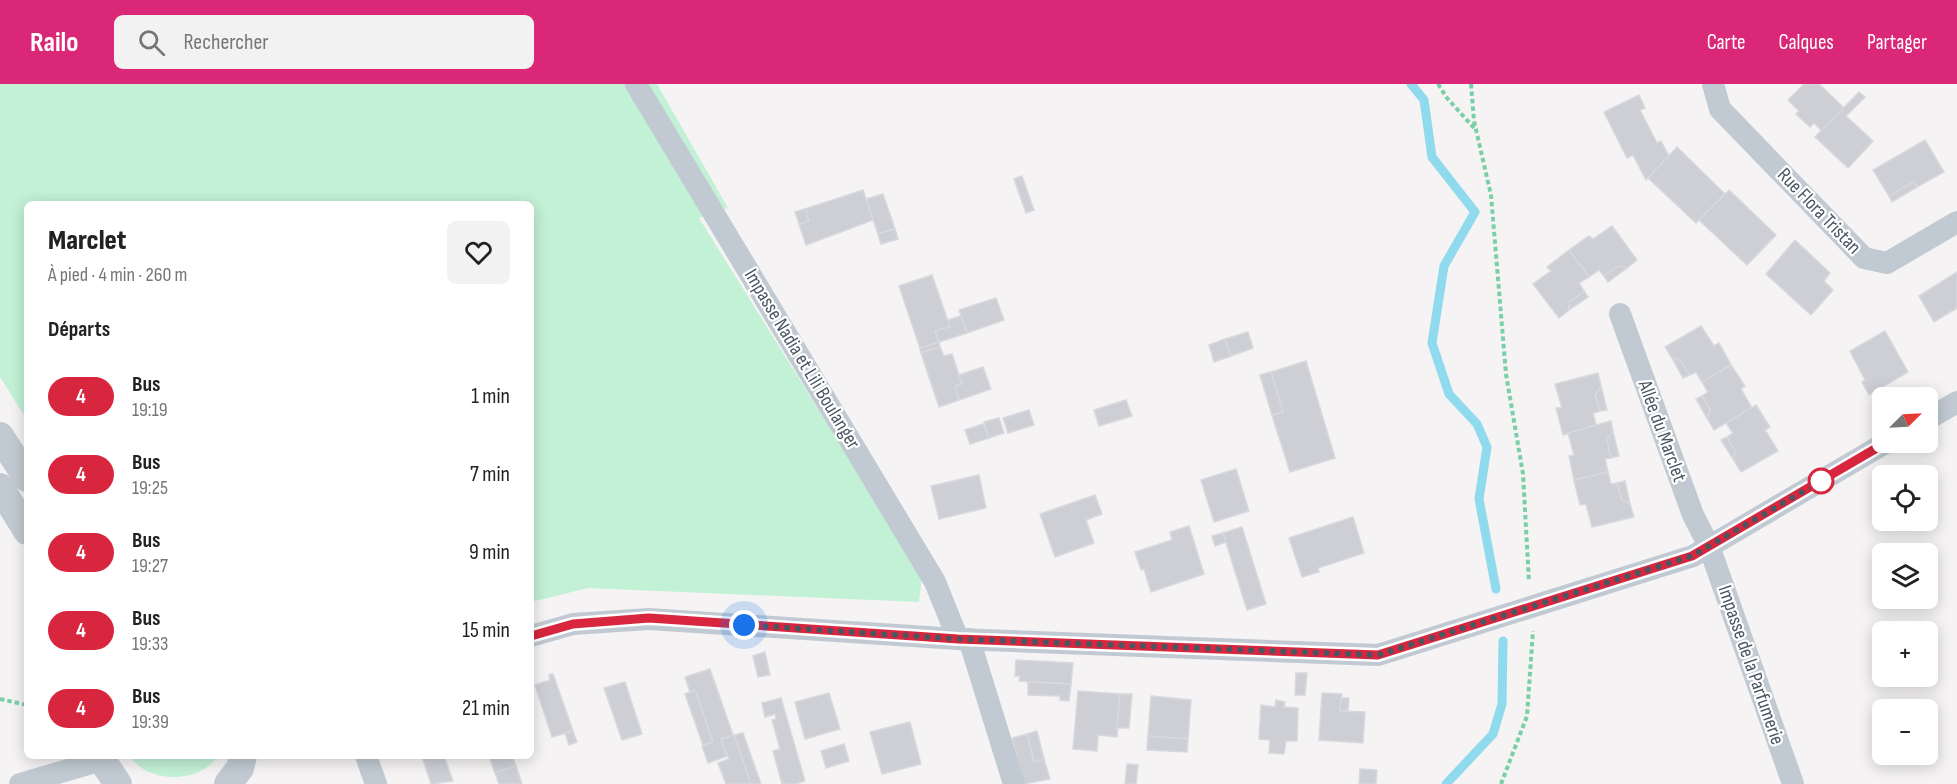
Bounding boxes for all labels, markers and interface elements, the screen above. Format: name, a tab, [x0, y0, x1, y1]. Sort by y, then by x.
search box	[114, 15, 534, 69]
text: Railo	[30, 26, 78, 59]
icon: search	[135, 26, 168, 59]
text: Rechercher	[183, 29, 269, 56]
text: Carte	[1707, 30, 1746, 55]
text: Calques	[1779, 30, 1834, 55]
text: Partager	[1867, 30, 1927, 55]
street label: Rue Flora Tristan	[1772, 163, 1866, 259]
button: heart	[447, 221, 510, 284]
text: Marclet	[48, 224, 126, 257]
text: À pied · 4 min · 260 m	[48, 263, 187, 287]
street label: Impasse Nadia et Lili Boulanger	[739, 265, 865, 454]
text: Départs	[48, 316, 110, 343]
text: Bus	[132, 371, 161, 398]
street label: Allée du Marclet	[1632, 376, 1691, 485]
text: 1 min	[471, 383, 510, 410]
text: 4	[76, 384, 86, 409]
north arrow	[1872, 387, 1938, 453]
map controls	[1872, 387, 1938, 765]
text: 19:19	[132, 398, 168, 422]
text: Bus	[132, 449, 161, 476]
text: 7 min	[470, 461, 510, 488]
text: 4	[76, 462, 86, 487]
button: locate	[1872, 465, 1938, 531]
unlabelled marker	[1808, 468, 1834, 494]
text: 19:25	[132, 476, 168, 500]
text: Bus	[132, 527, 161, 554]
text: 9 min	[469, 539, 510, 566]
text: 4	[76, 540, 86, 565]
button: layers	[1872, 543, 1938, 609]
text: 19:27	[132, 554, 168, 578]
street label: Impasse de la Parfumerie	[1713, 582, 1789, 748]
text: Bus	[132, 605, 161, 632]
your location	[729, 610, 759, 640]
text: 15 min	[462, 617, 510, 644]
text: 4	[76, 618, 86, 643]
button: +	[1872, 621, 1938, 687]
text: 19:33	[132, 632, 168, 656]
text: Bus	[132, 683, 161, 710]
text: 21 min	[462, 695, 510, 722]
text: 4	[76, 696, 86, 721]
button: −	[1872, 699, 1938, 765]
text: 19:39	[132, 710, 169, 734]

